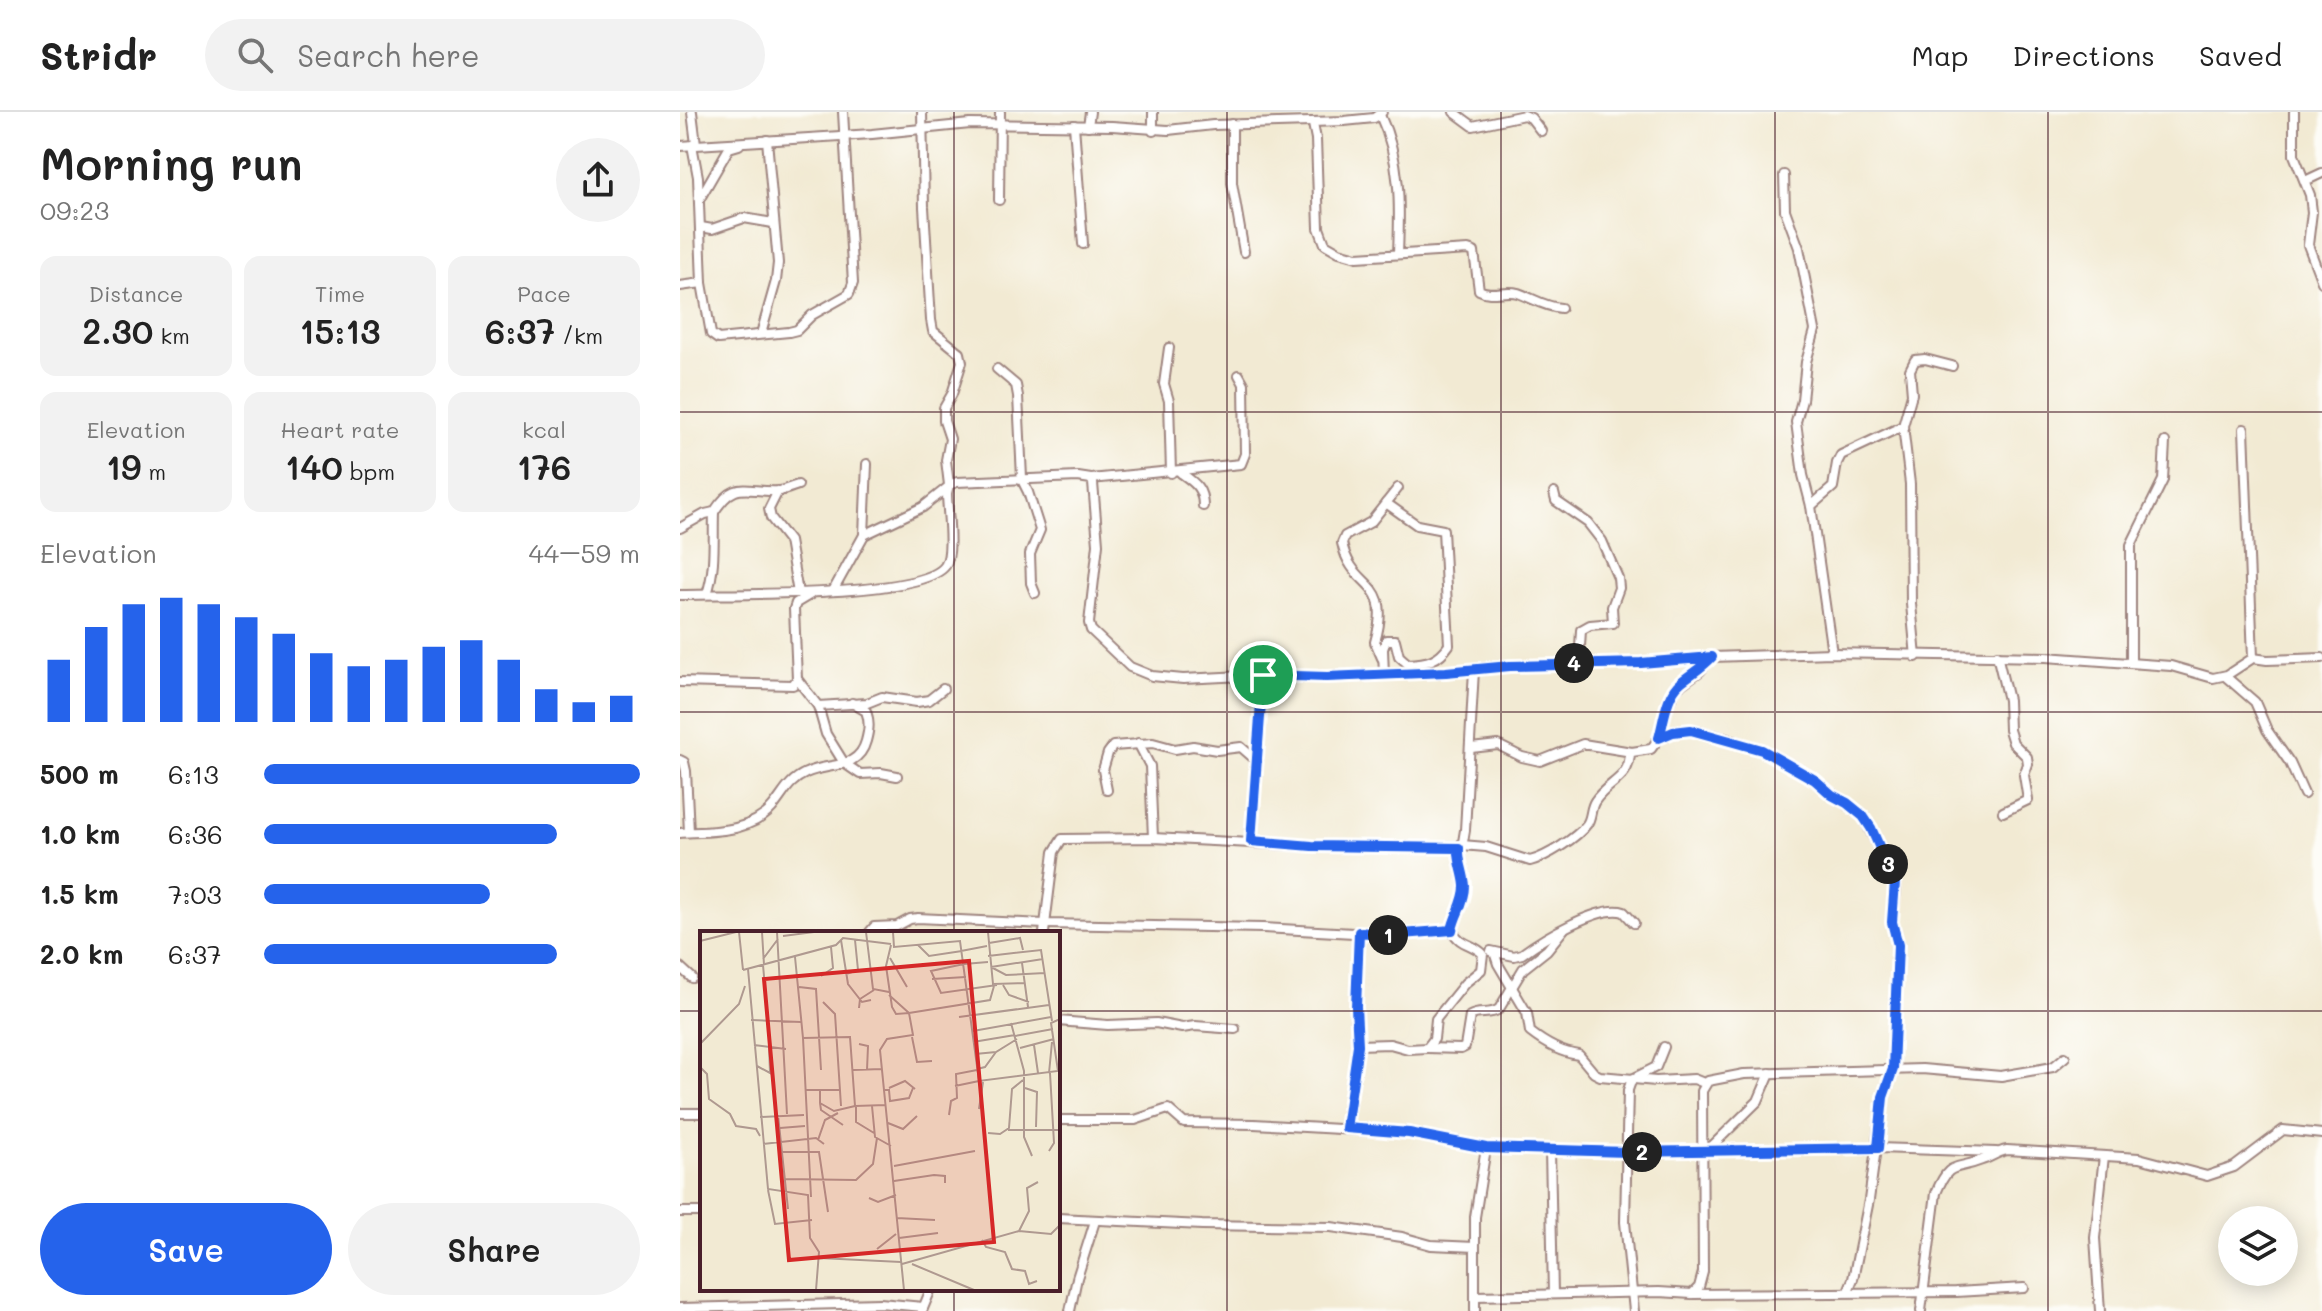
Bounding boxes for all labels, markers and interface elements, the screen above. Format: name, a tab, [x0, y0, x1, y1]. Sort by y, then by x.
search box	[205, 19, 765, 91]
text: Stridr	[40, 30, 157, 80]
icon: search	[233, 33, 277, 77]
text: Search here	[297, 35, 480, 75]
text: Map	[1912, 37, 1969, 73]
text: Directions	[2013, 37, 2155, 73]
text: Saved	[2199, 37, 2282, 73]
text: Morning run	[40, 134, 303, 191]
button: share	[556, 138, 640, 222]
text: 09:23	[40, 193, 109, 227]
text: Distance	[89, 279, 183, 308]
text: Time	[315, 279, 365, 308]
text: Pace	[517, 279, 571, 308]
text: 2.30	[82, 308, 153, 353]
text: 15:13	[300, 308, 381, 353]
text: 6:37	[485, 308, 555, 353]
text: km	[153, 321, 190, 350]
text: /km	[555, 321, 603, 350]
text: Elevation	[87, 415, 185, 444]
text: Heart rate	[281, 415, 399, 444]
text: kcal	[522, 415, 566, 444]
text: 19	[106, 444, 141, 489]
text: 140	[285, 444, 343, 489]
text: 176	[517, 444, 571, 489]
text: m	[141, 457, 166, 486]
text: bpm	[343, 457, 395, 486]
text: Elevation	[40, 536, 157, 570]
text: 44–59 m	[529, 536, 640, 570]
pin	[1229, 641, 1297, 709]
pin: 4	[1554, 643, 1594, 683]
text: 4	[1567, 648, 1581, 677]
icon: arrive	[1241, 653, 1285, 697]
text: 500 m	[40, 757, 119, 791]
text: 6:13	[168, 757, 219, 791]
text: 1.0 km	[40, 817, 120, 851]
text: 6:36	[168, 817, 223, 851]
pin: 3	[1868, 844, 1908, 884]
text: 3	[1881, 849, 1895, 878]
text: 1.5 km	[40, 877, 119, 911]
text: 7:03	[168, 877, 222, 911]
pin: 1	[1368, 915, 1408, 955]
text: 1	[1383, 920, 1393, 949]
inset map	[700, 931, 1060, 1291]
text: 2.0 km	[40, 937, 123, 971]
text: 6:37	[168, 937, 221, 971]
pin: 2	[1622, 1132, 1662, 1172]
text: 2	[1636, 1137, 1648, 1166]
button: Save	[40, 1203, 332, 1295]
button: Share	[348, 1203, 640, 1295]
map controls	[2218, 1206, 2298, 1286]
button: layers	[2218, 1206, 2298, 1286]

